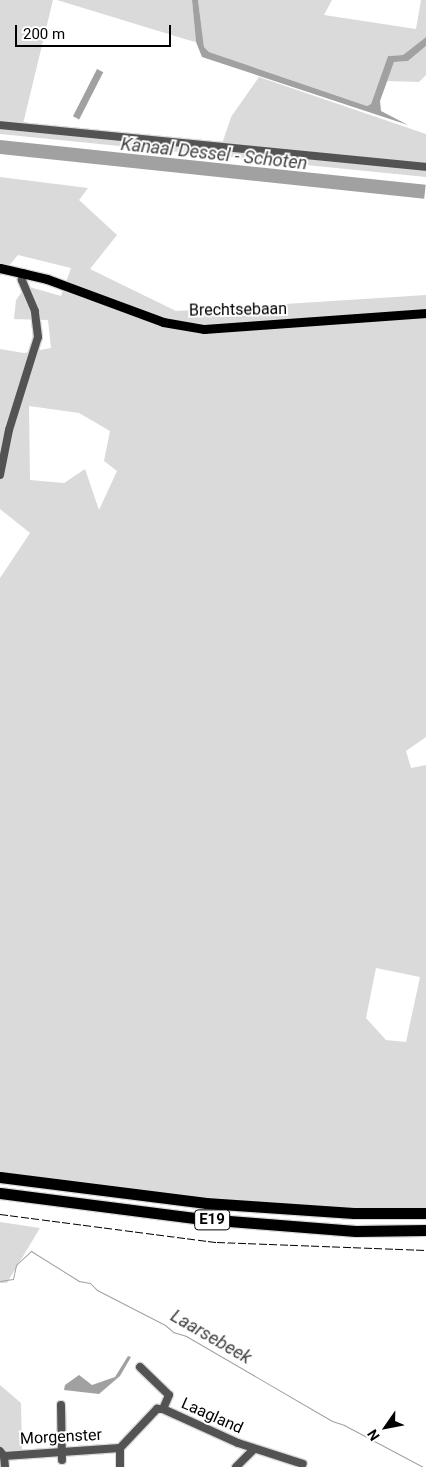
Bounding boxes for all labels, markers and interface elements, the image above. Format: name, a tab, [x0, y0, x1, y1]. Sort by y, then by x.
scale bar	[18, 15, 174, 47]
text: 200 m	[23, 25, 65, 43]
water label: Kanaal Dessel - Schoten	[120, 133, 308, 175]
street label: Brechtsebaan	[189, 300, 287, 320]
road number: E19	[193, 1208, 231, 1232]
water label: Laarsebeek	[167, 1305, 255, 1369]
street label: Laagland	[178, 1394, 246, 1438]
north arrow	[361, 1402, 411, 1452]
street label: Morgenster	[20, 1425, 102, 1449]
text: N	[364, 1427, 383, 1444]

